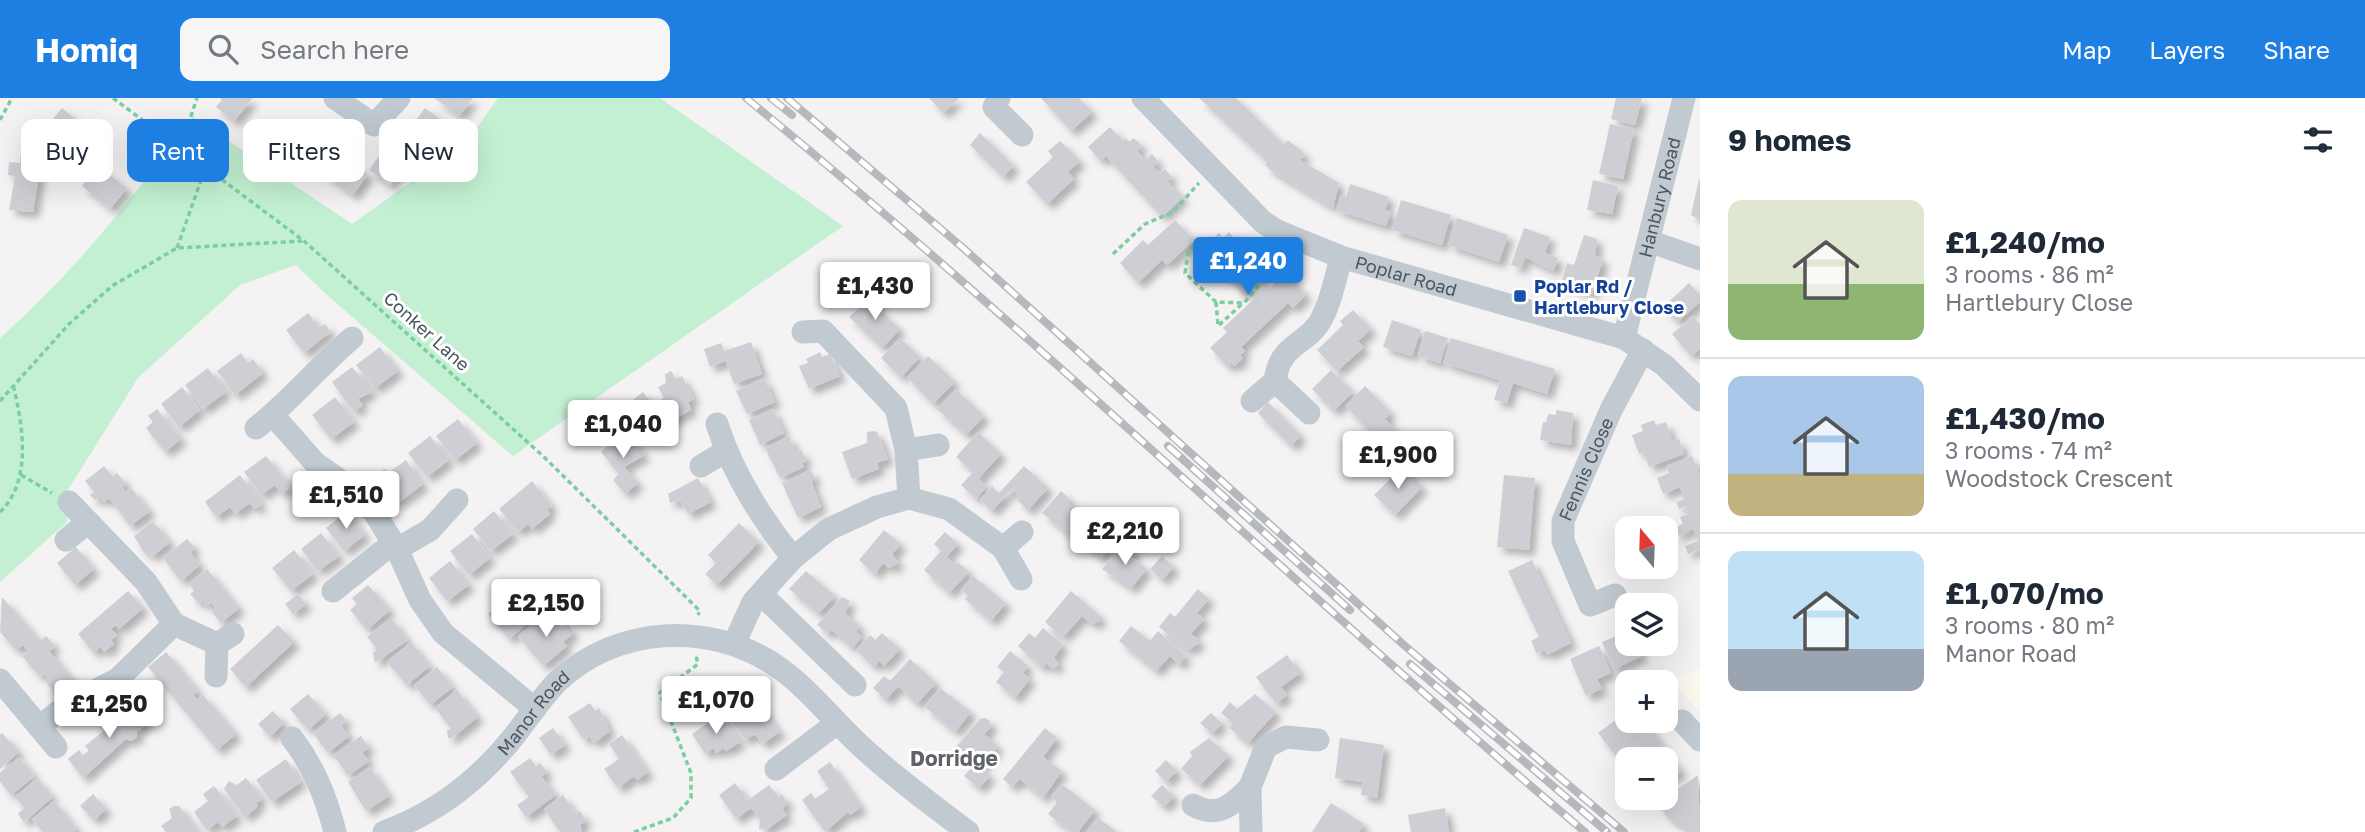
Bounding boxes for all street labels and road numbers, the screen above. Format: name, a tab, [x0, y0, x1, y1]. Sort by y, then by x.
street label: Hanbury Road	[1634, 135, 1685, 260]
street label: Poplar Road	[1353, 251, 1460, 301]
street label: Conker Lane	[380, 287, 474, 375]
street label: Fennis Close	[1553, 414, 1618, 524]
street label: Manor Road	[492, 665, 574, 760]

